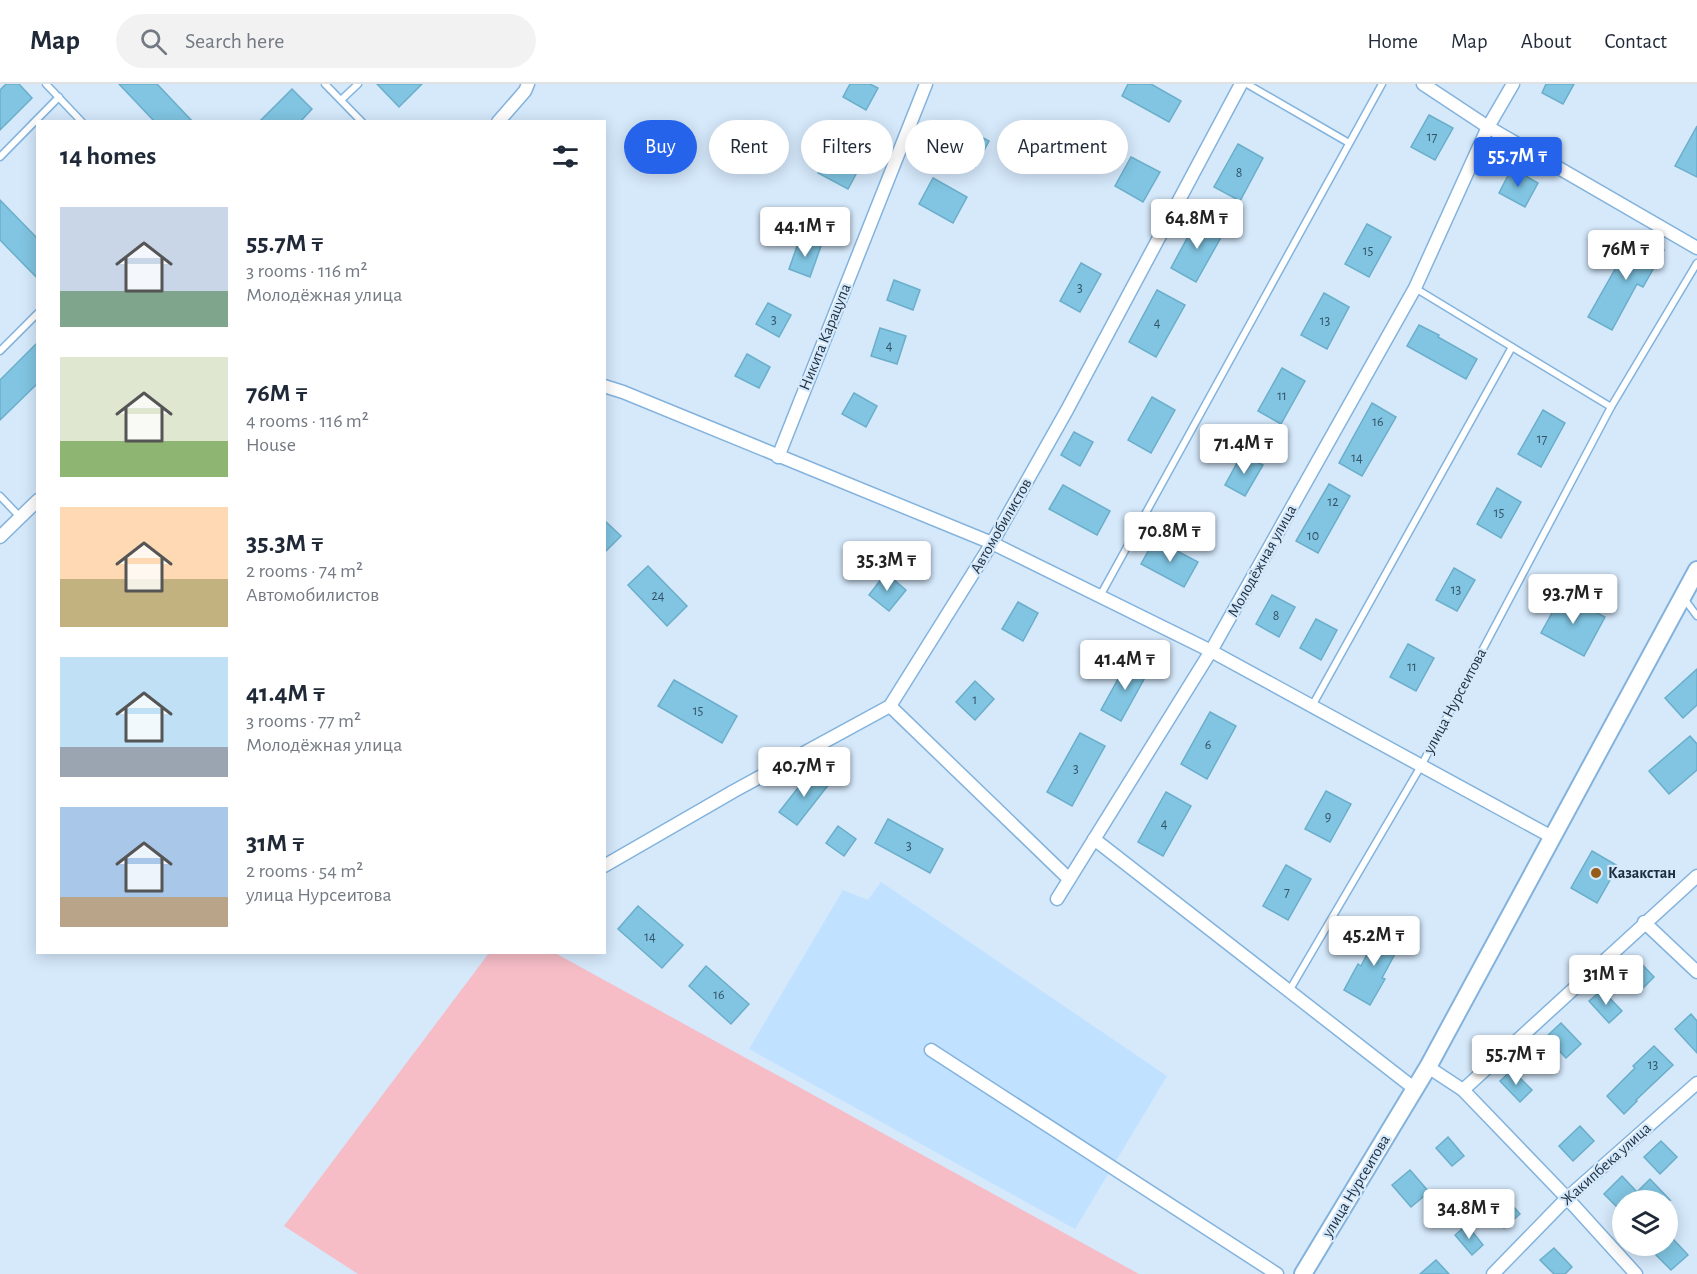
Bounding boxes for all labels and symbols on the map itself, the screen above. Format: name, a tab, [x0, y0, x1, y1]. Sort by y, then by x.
house number: 17	[1427, 130, 1437, 144]
pin: 55.7M ₸	[1463, 137, 1573, 188]
house number: 8	[1236, 166, 1242, 180]
pin: 64.8M ₸	[1142, 199, 1252, 250]
pin: 44.1M ₸	[750, 207, 860, 258]
pin: 76M ₸	[1584, 230, 1668, 281]
house number: 15	[1363, 244, 1373, 258]
street label: Никита Карацупа	[796, 281, 855, 393]
house number: 3	[1077, 281, 1083, 295]
house number: 3	[771, 313, 777, 327]
house number: 13	[1320, 314, 1331, 328]
house number: 4	[1154, 316, 1161, 330]
house number: 4	[886, 339, 893, 353]
house number: 11	[1277, 389, 1287, 403]
house number: 16	[1372, 415, 1384, 429]
pin: 71.4M ₸	[1189, 424, 1299, 475]
house number: 17	[1537, 432, 1547, 446]
house number: 14	[1351, 451, 1363, 465]
street label: Автомобилистов	[967, 476, 1035, 576]
house number: 12	[1327, 495, 1339, 509]
street label: Молодёжная улица	[1225, 502, 1300, 620]
house number: 15	[1494, 506, 1504, 520]
pin: 70.8M ₸	[1115, 512, 1225, 563]
house number: 10	[1307, 529, 1319, 543]
pin: 35.3M ₸	[832, 541, 942, 592]
pin: 93.7M ₸	[1518, 574, 1628, 625]
house number: 13	[1451, 583, 1462, 597]
house number: 24	[651, 589, 665, 603]
house number: 8	[1273, 609, 1279, 623]
pin: 41.4M ₸	[1070, 640, 1180, 691]
street label: улица Нурсеитова	[1420, 646, 1490, 758]
house number: 11	[1407, 660, 1417, 674]
house number: 1	[973, 693, 977, 707]
house number: 15	[693, 704, 703, 718]
house number: 6	[1205, 738, 1211, 752]
pin: 40.7M ₸	[749, 747, 859, 798]
house number: 3	[1073, 762, 1079, 776]
house number: 9	[1325, 810, 1331, 824]
house number: 4	[1161, 817, 1168, 831]
house number: 3	[906, 839, 912, 853]
place label: Казакстан	[1608, 865, 1676, 881]
marker: Казакстан	[1589, 866, 1603, 880]
house number: 7	[1284, 885, 1290, 899]
pin: 45.2M ₸	[1319, 916, 1429, 967]
house number: 14	[644, 930, 656, 944]
pin: 31M ₸	[1564, 955, 1648, 1006]
house number: 16	[713, 988, 725, 1002]
pin: 55.7M ₸	[1461, 1035, 1571, 1086]
house number: 13	[1648, 1058, 1659, 1072]
street label: Жакипбека улица	[1558, 1120, 1655, 1209]
street label: улица Нурсеитова	[1319, 1132, 1394, 1241]
pin: 34.8M ₸	[1414, 1189, 1524, 1240]

